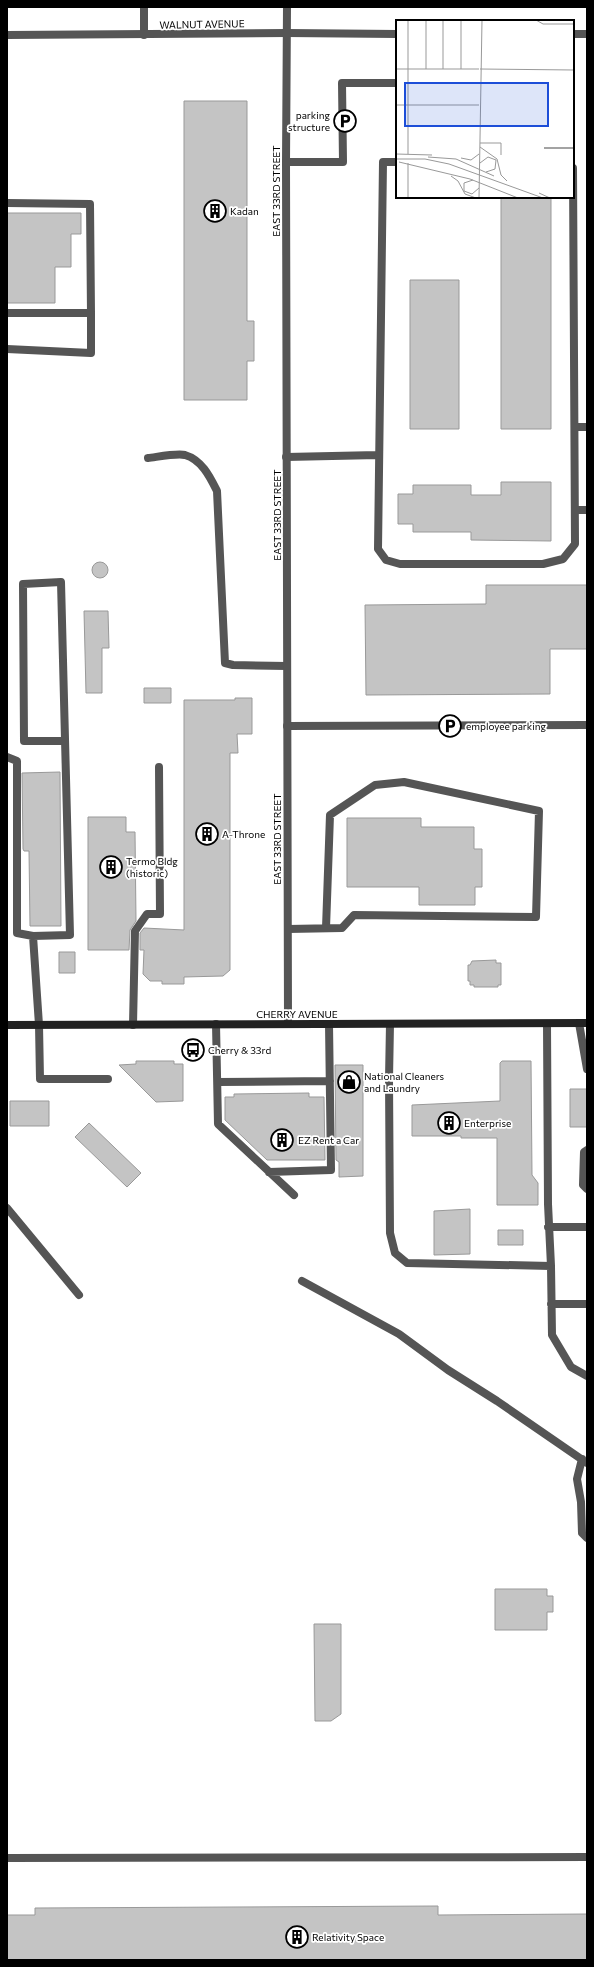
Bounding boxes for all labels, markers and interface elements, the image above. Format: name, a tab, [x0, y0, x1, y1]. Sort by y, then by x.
street label: WALNUT AVENUE	[159, 17, 245, 31]
inset map	[396, 20, 574, 198]
parking icon: parking structure	[332, 108, 358, 134]
place label: parking structure	[288, 109, 331, 133]
street label: EAST 33RD STREET	[270, 145, 282, 237]
building icon: Kadan	[202, 198, 228, 224]
place label: Kadan	[230, 205, 259, 217]
street label: EAST 33RD STREET	[271, 469, 283, 561]
parking icon: employee parking	[437, 713, 463, 739]
place label: employee parking	[466, 720, 547, 732]
street label: EAST 33RD STREET	[271, 793, 283, 885]
building icon: A-Throne	[194, 821, 220, 847]
place label: A-Throne	[222, 828, 265, 840]
building icon: Termo Bldg (historic)	[98, 854, 124, 880]
place label: Termo Bldg (historic)	[126, 855, 178, 879]
street label: CHERRY AVENUE	[256, 1008, 338, 1020]
bus stop icon: Cherry & 33rd	[180, 1037, 206, 1063]
place label: Cherry & 33rd	[208, 1044, 271, 1056]
shop icon: National Cleaners and Laundry	[336, 1069, 362, 1095]
place label: National Cleaners and Laundry	[364, 1070, 445, 1094]
building icon: Enterprise	[436, 1110, 462, 1136]
place label: Enterprise	[464, 1117, 511, 1129]
building icon: EZ Rent a Car	[269, 1127, 295, 1153]
place label: EZ Rent a Car	[298, 1134, 359, 1146]
building icon: Relativity Space	[284, 1924, 310, 1950]
place label: Relativity Space	[312, 1931, 384, 1943]

